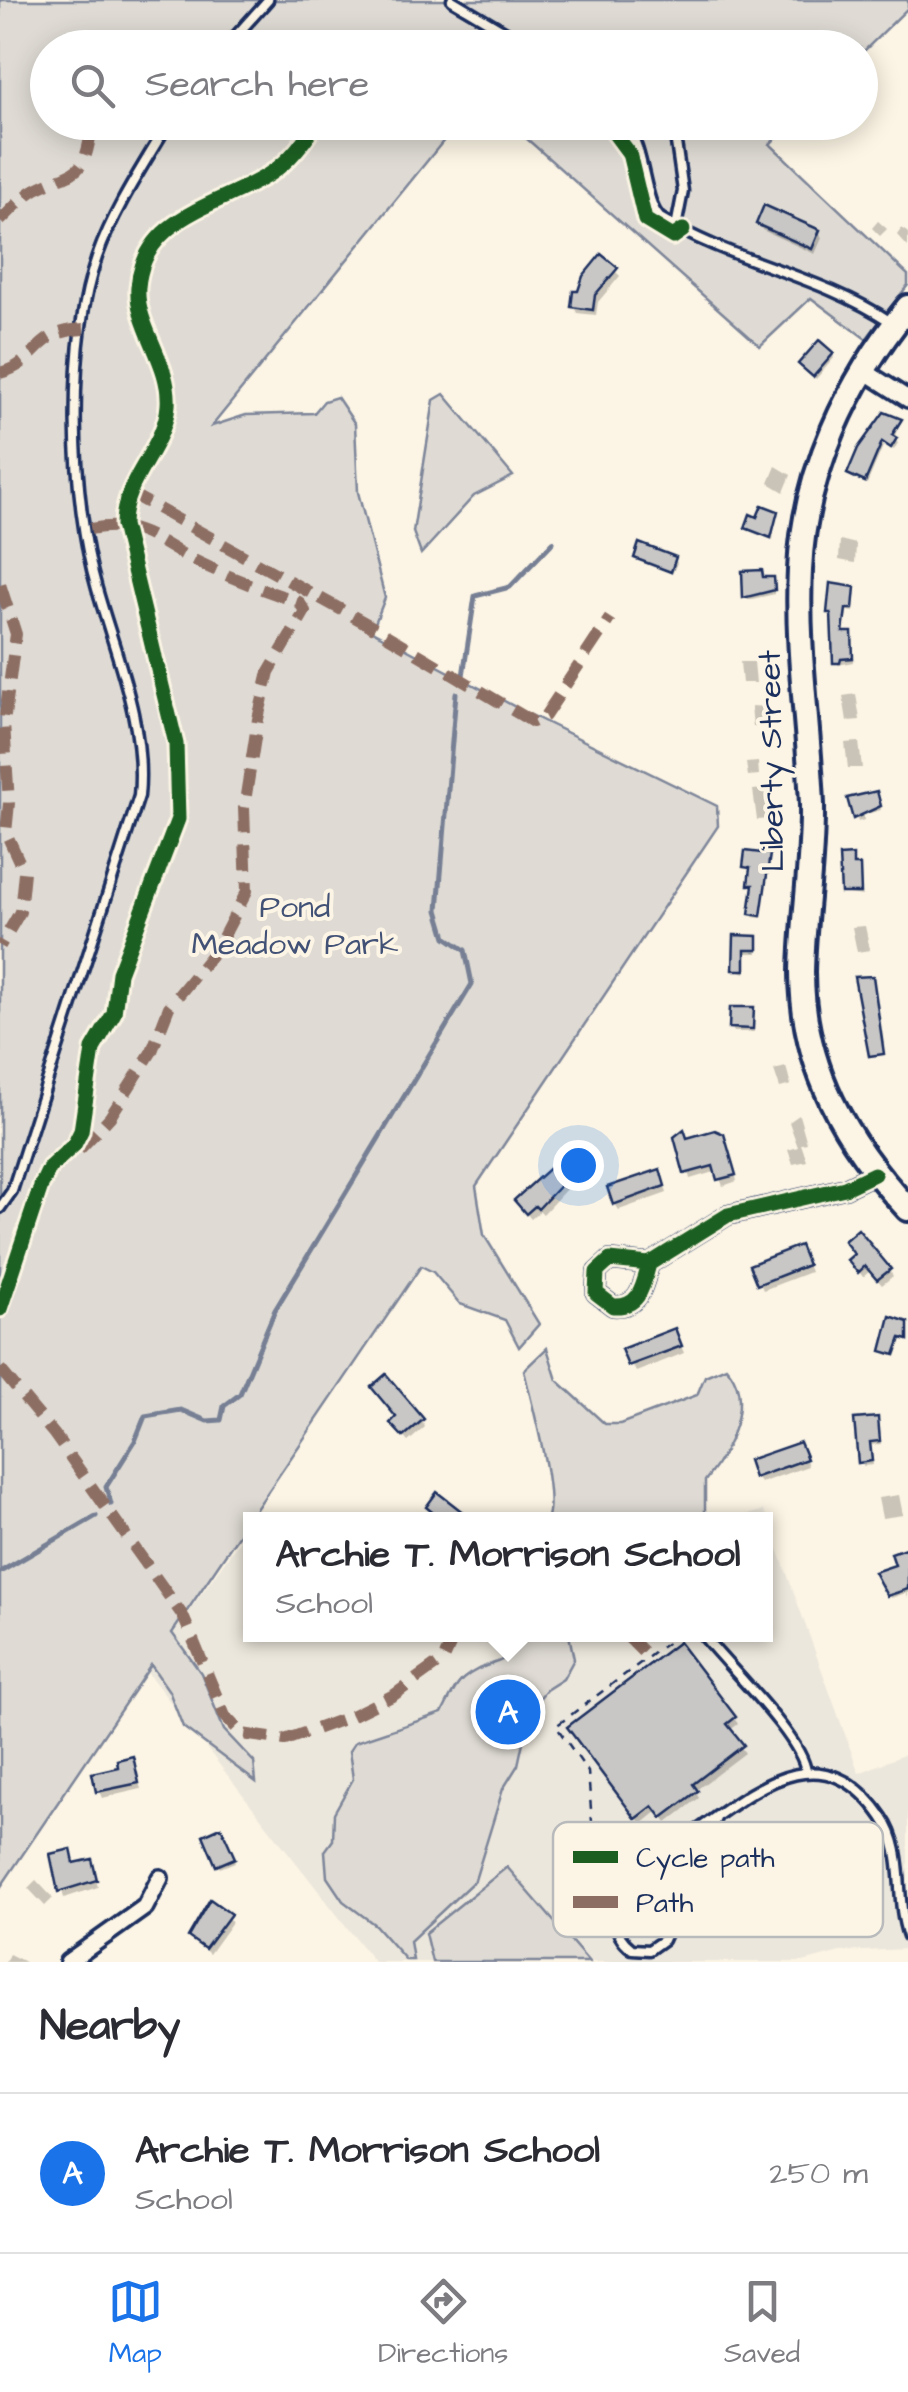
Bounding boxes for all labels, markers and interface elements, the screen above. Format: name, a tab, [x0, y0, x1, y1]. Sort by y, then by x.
search box	[30, 30, 878, 140]
icon: search	[65, 58, 120, 113]
text: Search here	[145, 59, 369, 111]
street label: Liberty Street	[748, 650, 796, 872]
park label: Pond Meadow Park	[191, 885, 399, 967]
your location	[553, 1140, 604, 1191]
popup	[243, 1512, 773, 1642]
text: Archie T. Morrison School	[275, 1529, 741, 1581]
text: School	[275, 1581, 373, 1626]
pin: A	[476, 1674, 540, 1750]
legend	[553, 1822, 883, 1937]
text: Cycle path	[636, 1839, 775, 1880]
text: Path	[636, 1884, 693, 1923]
text: Nearby	[40, 1998, 180, 2056]
text: Archie T. Morrison School	[135, 2125, 600, 2177]
text: A	[62, 2151, 83, 2196]
text: 250 m	[769, 2151, 868, 2196]
text: School	[135, 2177, 233, 2222]
tab: Map	[108, 2274, 163, 2373]
tab: Directions	[378, 2274, 508, 2373]
tab: Saved	[724, 2274, 800, 2373]

